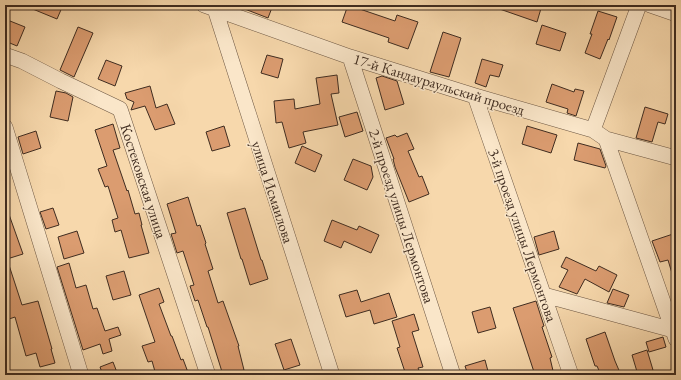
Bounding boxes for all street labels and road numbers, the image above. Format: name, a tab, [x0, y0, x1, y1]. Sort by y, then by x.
street label: 17-й Кандаураульский проезд	[351, 49, 527, 119]
street label: Костековская улица	[117, 121, 171, 241]
street label: 2-й проезд улицы Лермонтова	[365, 126, 439, 306]
street label: улица Исмаилова	[248, 138, 298, 246]
street label: 3-й проезд улицы Лермонтова	[484, 146, 562, 324]

